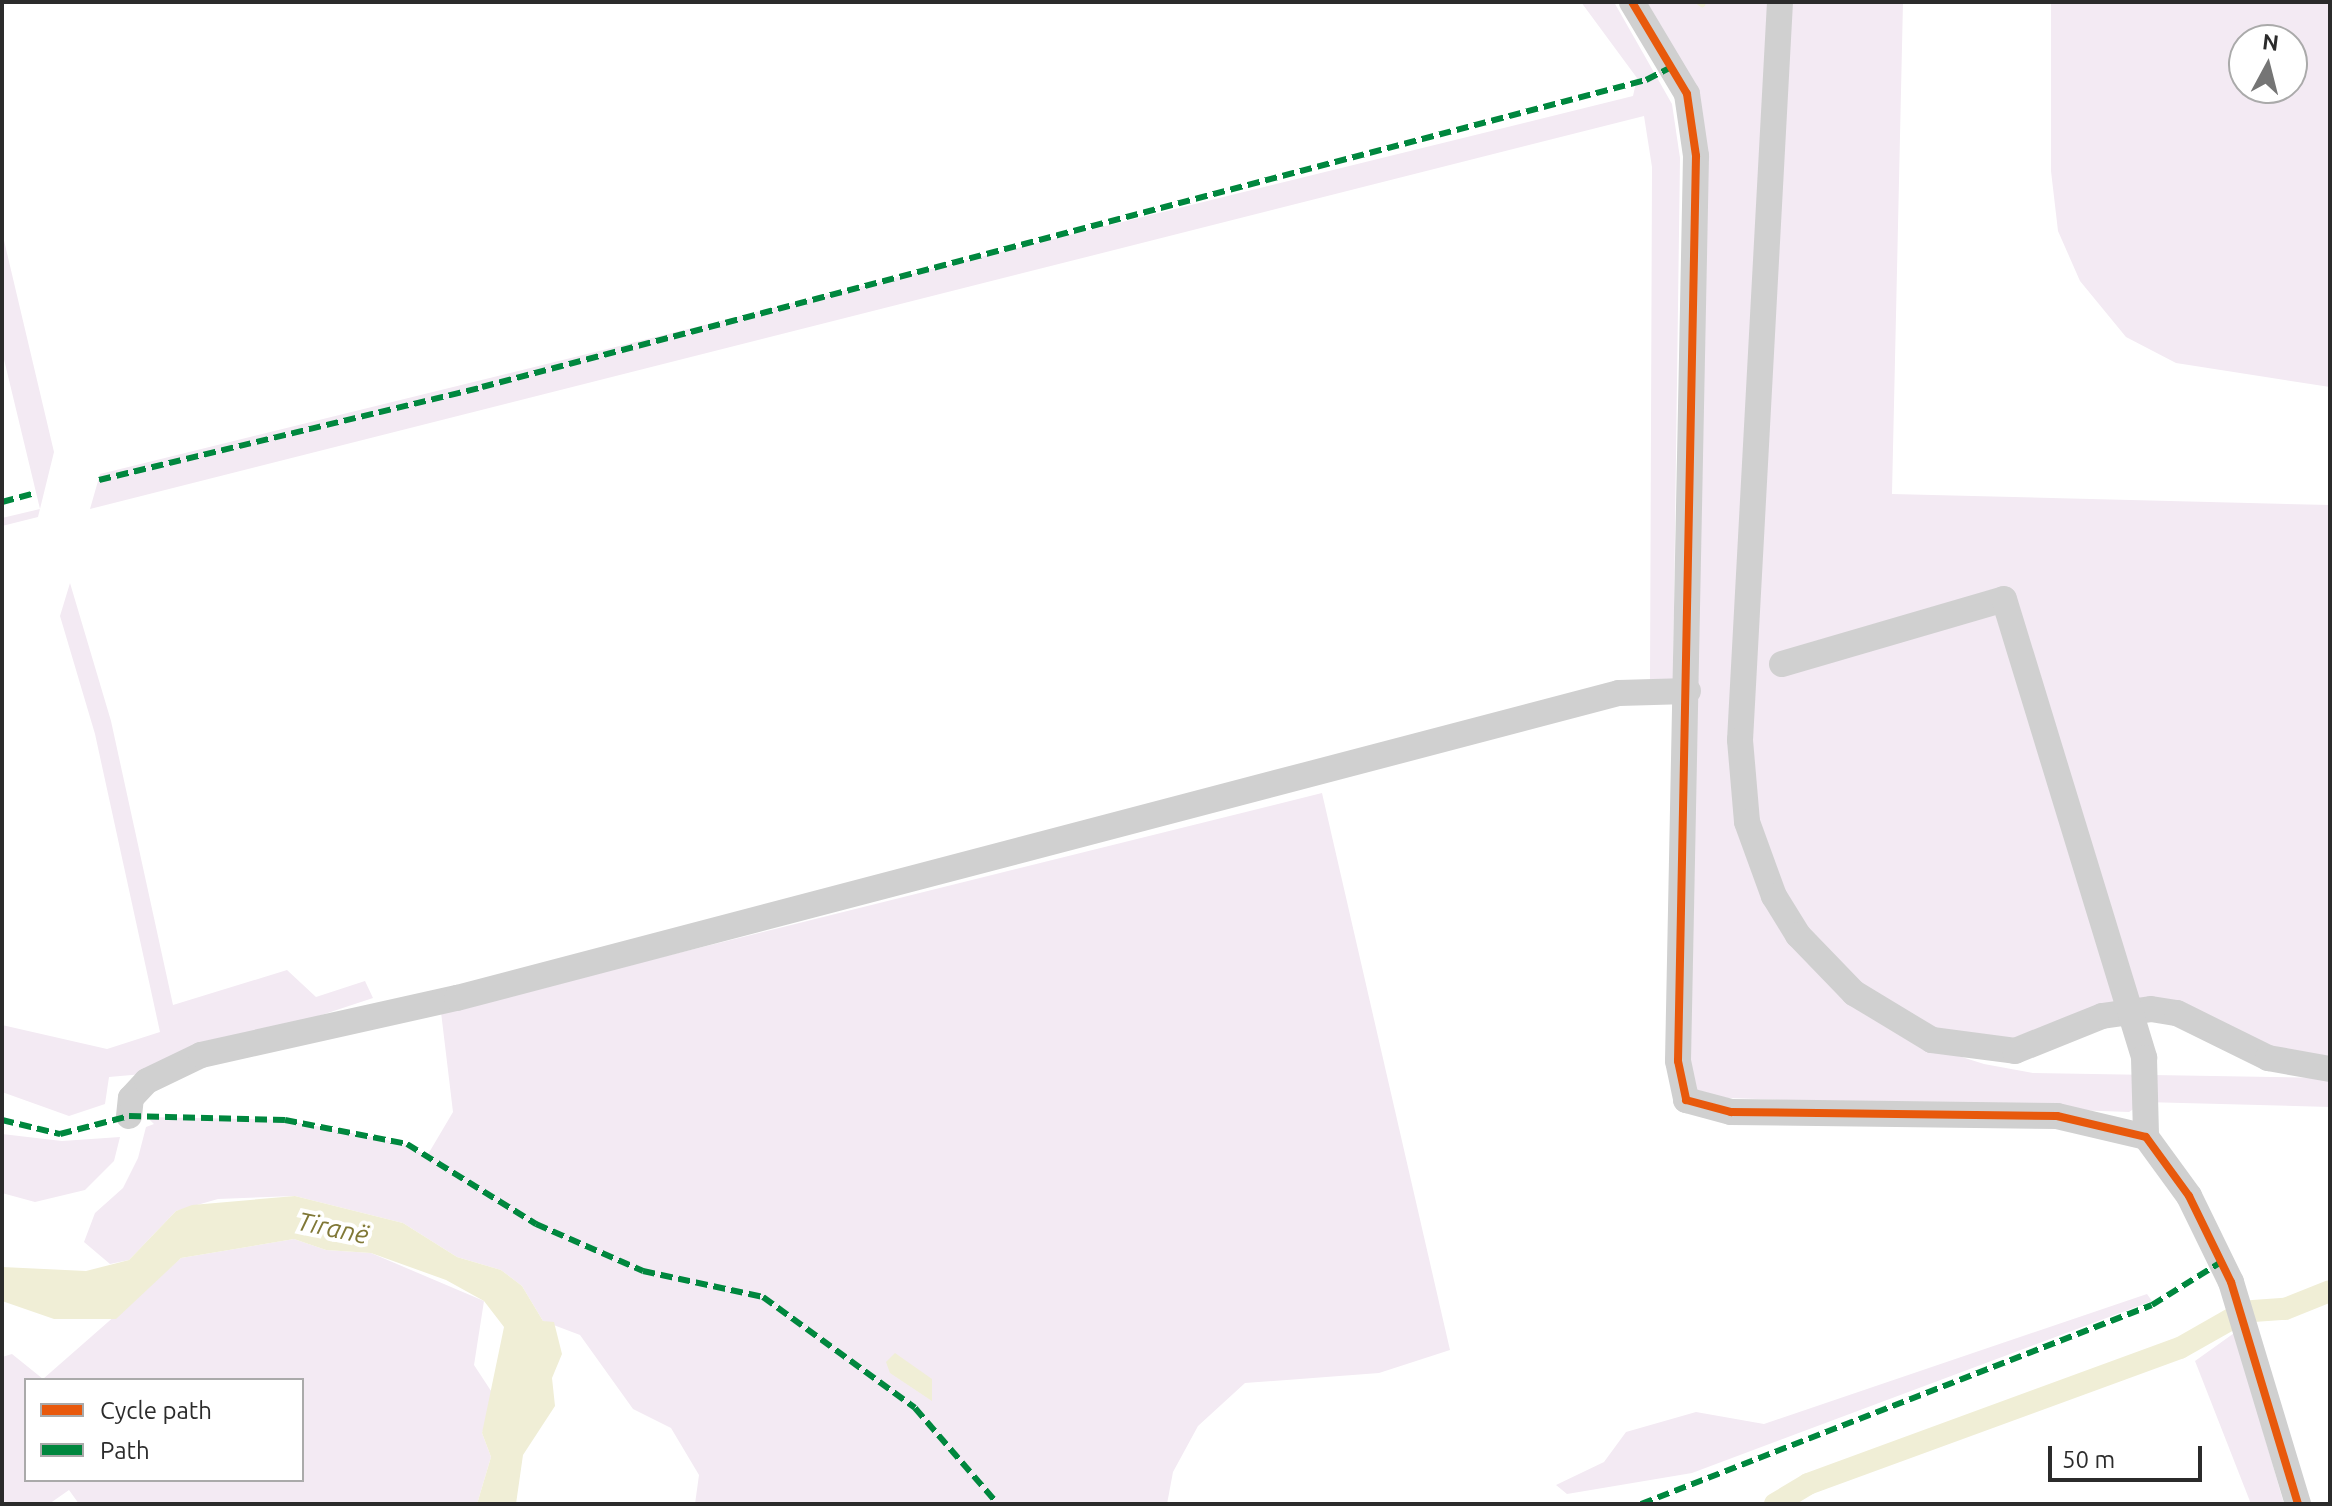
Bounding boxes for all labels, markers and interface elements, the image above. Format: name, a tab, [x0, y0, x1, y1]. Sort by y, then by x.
north arrow	[2228, 24, 2308, 104]
text: N	[2261, 28, 2280, 55]
water label: Tiranë	[295, 1205, 371, 1251]
legend	[24, 1378, 304, 1482]
text: Cycle path	[100, 1397, 212, 1424]
scale bar	[2052, 1430, 2206, 1480]
text: Path	[100, 1437, 150, 1464]
text: 50 m	[2062, 1446, 2115, 1473]

